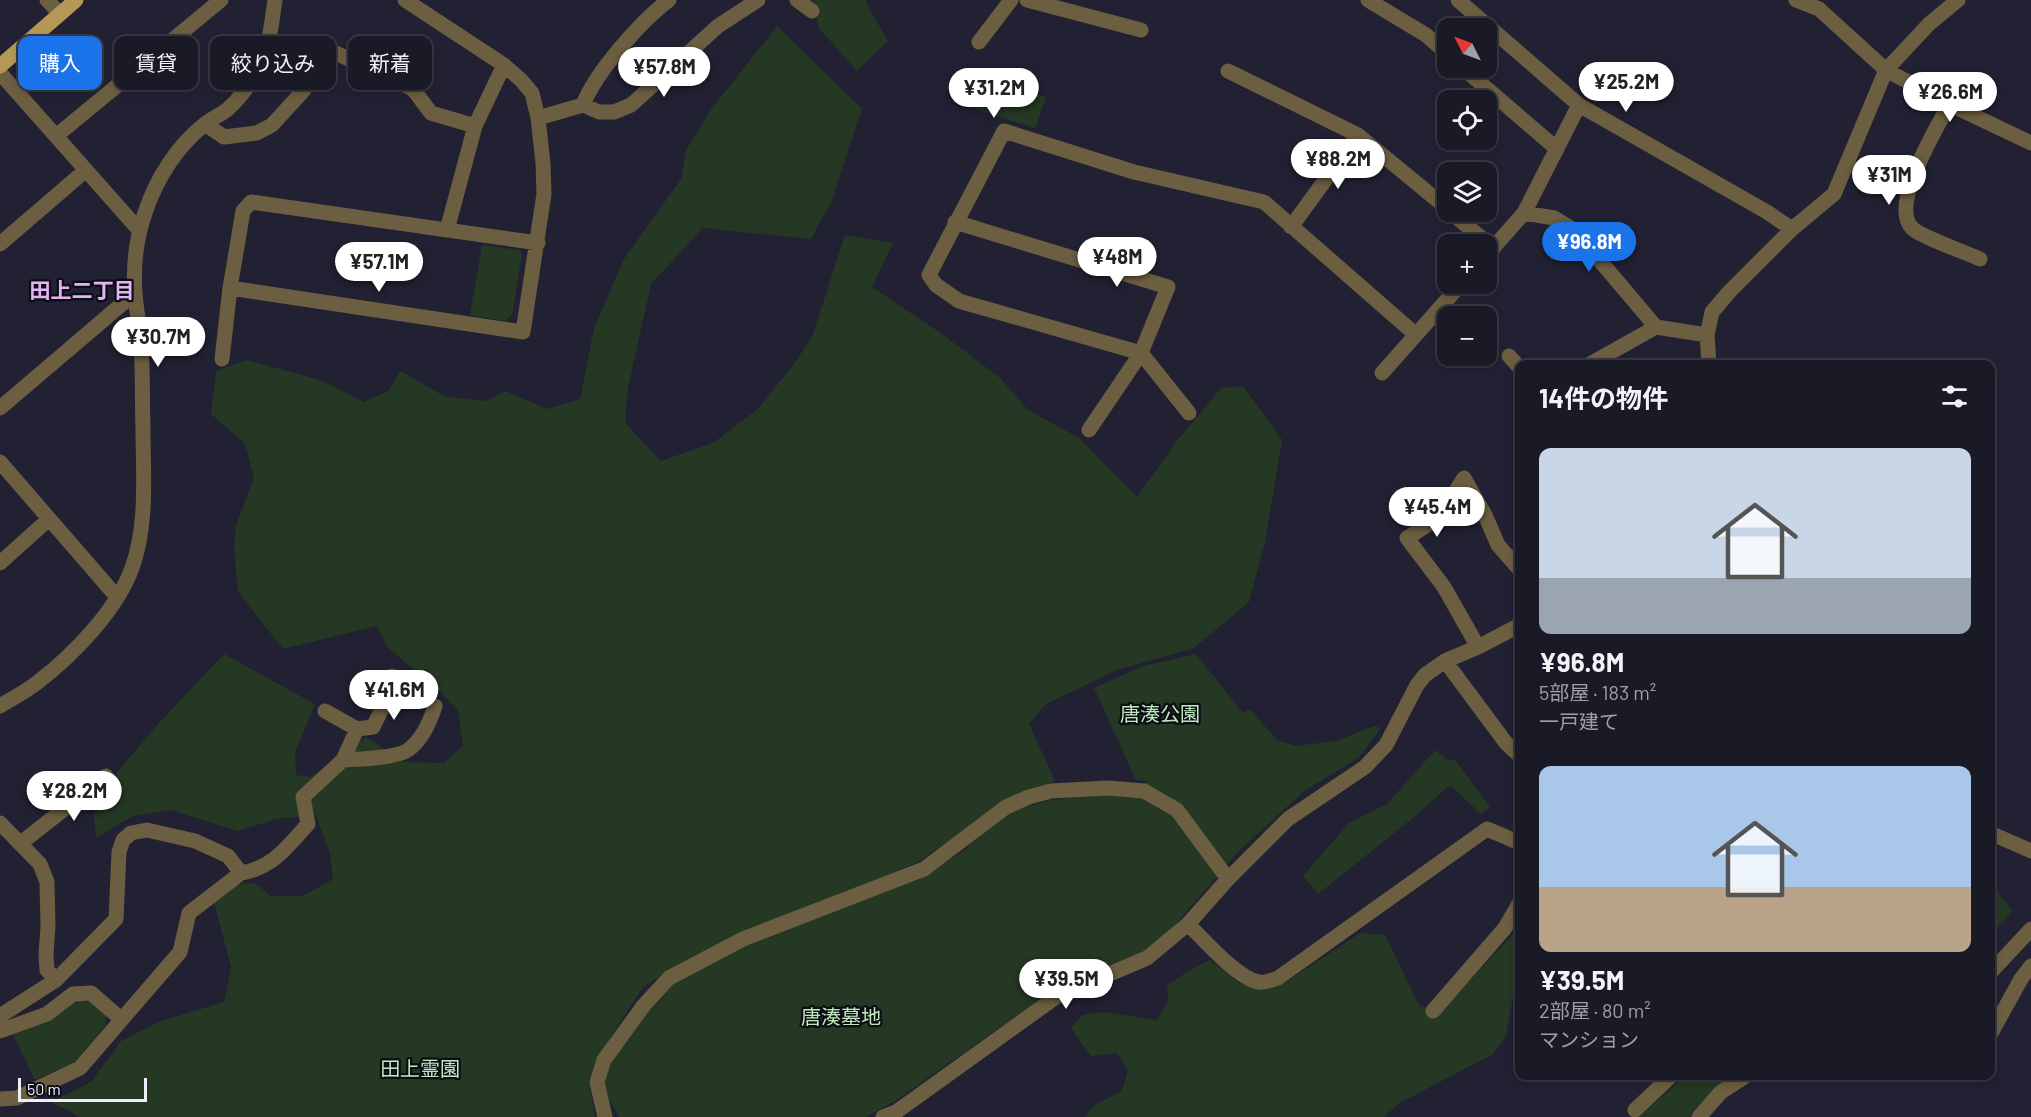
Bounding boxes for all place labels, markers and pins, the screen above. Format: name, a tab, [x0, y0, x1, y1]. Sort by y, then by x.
pin: ¥57.8M	[615, 47, 713, 98]
pin: ¥25.2M	[1577, 62, 1675, 113]
pin: ¥31.2M	[945, 68, 1043, 119]
pin: ¥26.6M	[1901, 72, 1999, 123]
pin: ¥88.2M	[1289, 139, 1387, 190]
pin: ¥31M	[1853, 155, 1925, 206]
pin: ¥96.8M	[1540, 222, 1638, 273]
pin: ¥48M	[1081, 237, 1153, 288]
pin: ¥57.1M	[330, 242, 428, 293]
pin: ¥30.7M	[109, 317, 207, 368]
pin: ¥45.4M	[1388, 487, 1486, 538]
pin: ¥41.6M	[345, 670, 443, 721]
pin: ¥28.2M	[25, 771, 123, 822]
pin: ¥39.5M	[1017, 959, 1115, 1010]

